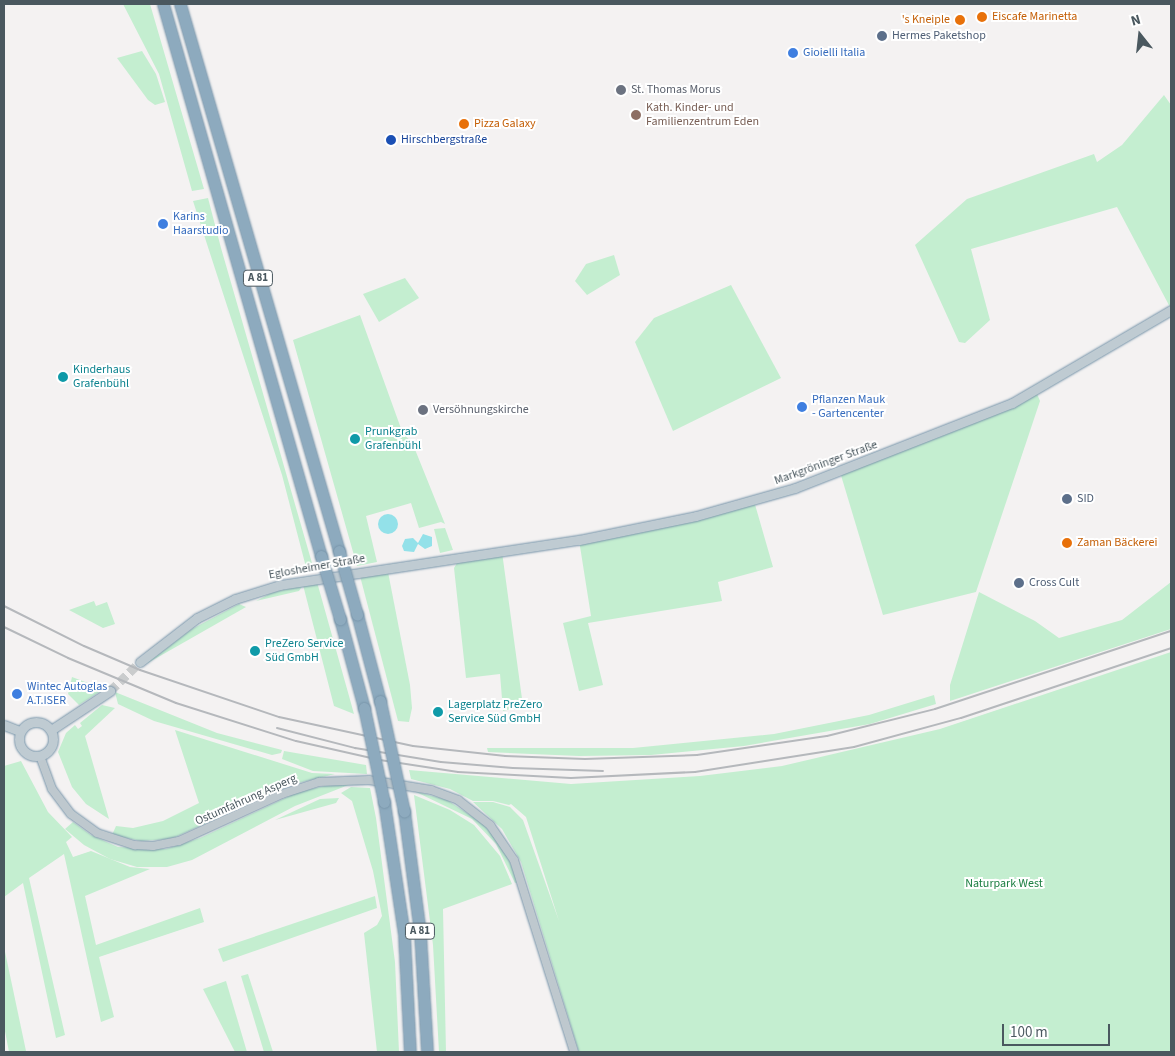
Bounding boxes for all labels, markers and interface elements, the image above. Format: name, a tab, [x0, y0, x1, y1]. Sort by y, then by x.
place label: Eiscafe Marinetta	[992, 10, 1077, 24]
north arrow	[1115, 10, 1165, 60]
text: N	[1129, 10, 1143, 31]
marker: Eiscafe Marinetta	[976, 11, 988, 23]
place label: 's Kneiple	[902, 13, 950, 27]
marker: 's Kneiple	[954, 14, 966, 26]
place label: Hermes Paketshop	[892, 29, 986, 43]
marker: Hermes Paketshop	[876, 30, 888, 42]
place label: Gioielli Italia	[803, 46, 865, 60]
marker: Gioielli Italia	[787, 47, 799, 59]
place label: St. Thomas Morus	[631, 83, 720, 97]
marker: St. Thomas Morus	[615, 84, 627, 96]
place label: Kath. Kinder- und Familienzentrum Eden	[646, 101, 759, 129]
marker: Kath. Kinder- und Familienzentrum Eden	[630, 109, 642, 121]
place label: Pizza Galaxy	[474, 117, 536, 131]
marker: Pizza Galaxy	[458, 118, 470, 130]
place label: Hirschbergstraße	[401, 133, 487, 147]
marker: Hirschbergstraße	[385, 134, 397, 146]
place label: Karins Haarstudio	[173, 210, 229, 238]
marker: Karins Haarstudio	[157, 218, 169, 230]
road number: A 81	[242, 270, 274, 286]
place label: Kinderhaus Grafenbühl	[73, 363, 130, 391]
marker: Kinderhaus Grafenbühl	[57, 371, 69, 383]
place label: Pflanzen Mauk - Gartencenter	[812, 393, 885, 421]
marker: Pflanzen Mauk - Gartencenter	[796, 401, 808, 413]
place label: Versöhnungskirche	[433, 403, 529, 417]
marker: Versöhnungskirche	[417, 404, 429, 416]
place label: Prunkgrab Grafenbühl	[365, 425, 421, 453]
marker: Prunkgrab Grafenbühl	[349, 433, 361, 445]
street label: Markgröninger Straße	[772, 438, 880, 488]
place label: SID	[1077, 492, 1094, 506]
marker: SID	[1061, 493, 1073, 505]
place label: Zaman Bäckerei	[1077, 536, 1157, 550]
marker: Zaman Bäckerei	[1061, 537, 1073, 549]
street label: Eglosheimer Straße	[268, 551, 366, 583]
place label: Cross Cult	[1029, 576, 1079, 590]
marker: Cross Cult	[1013, 577, 1025, 589]
place label: PreZero Service Süd GmbH	[265, 637, 343, 665]
marker: PreZero Service Süd GmbH	[249, 645, 261, 657]
place label: Wintec Autoglas A.T.ISER	[27, 680, 107, 708]
marker: Wintec Autoglas A.T.ISER	[11, 688, 23, 700]
place label: Lagerplatz PreZero Service Süd GmbH	[448, 698, 543, 726]
marker: Lagerplatz PreZero Service Süd GmbH	[432, 706, 444, 718]
street label: Ostumfahrung Asperg	[193, 771, 299, 829]
park label: Naturpark West	[965, 877, 1043, 891]
road number: A 81	[404, 922, 436, 939]
scale bar	[1005, 1014, 1112, 1046]
text: 100 m	[1010, 1022, 1048, 1043]

